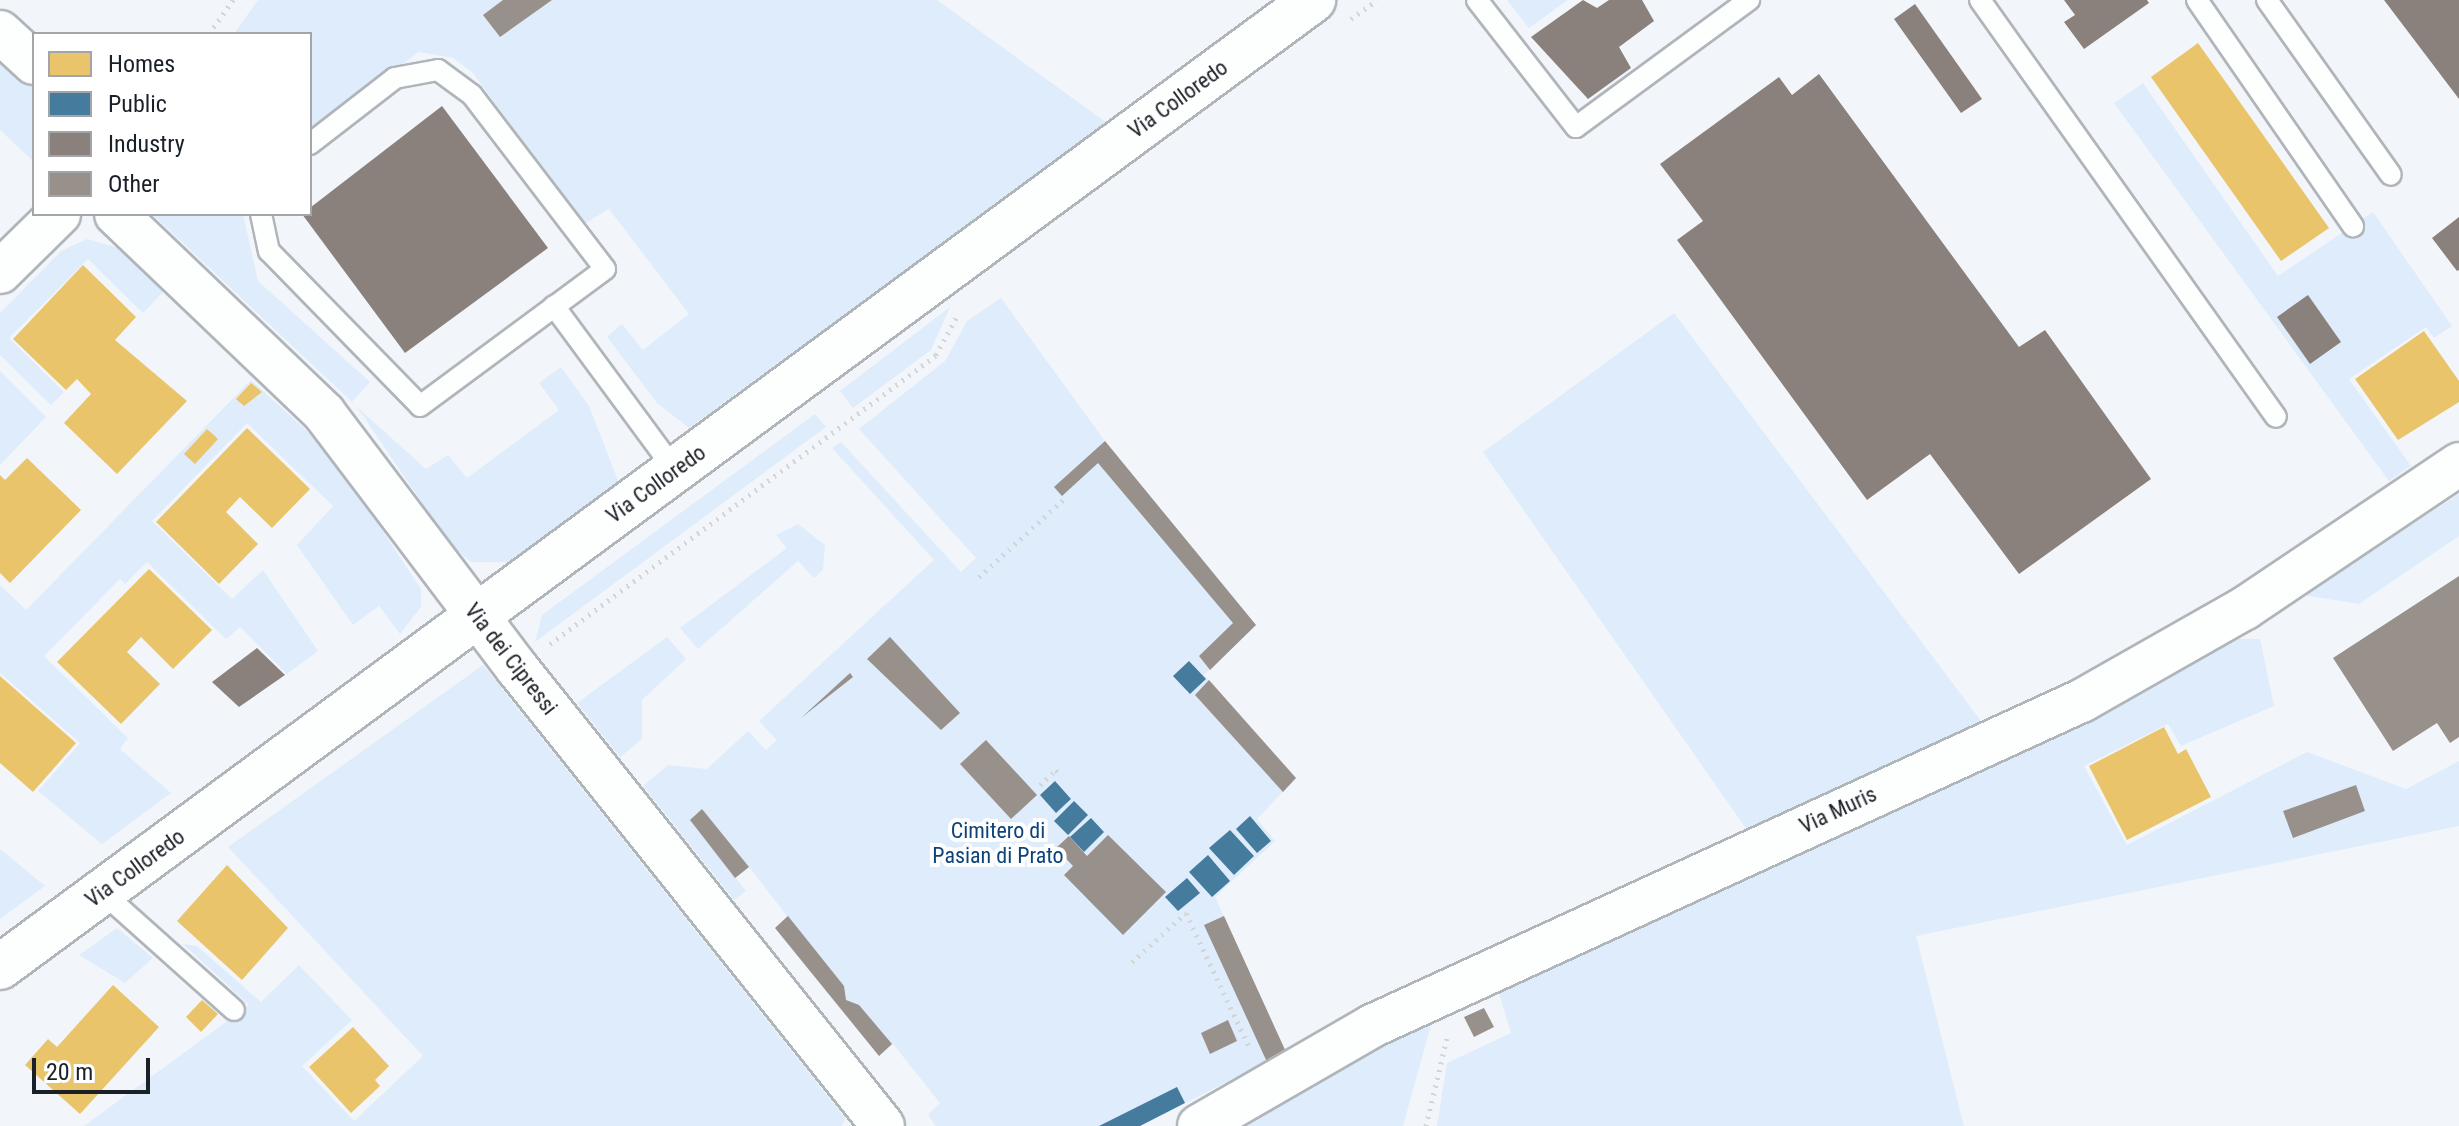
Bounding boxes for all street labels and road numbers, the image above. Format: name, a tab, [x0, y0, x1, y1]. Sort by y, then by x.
street label: Via Colloredo	[1123, 54, 1233, 144]
street label: Via Colloredo	[601, 439, 711, 529]
street label: Via dei Cipressi	[459, 598, 563, 720]
street label: Via Muris	[1795, 781, 1881, 839]
street label: Via Colloredo	[80, 823, 190, 913]

